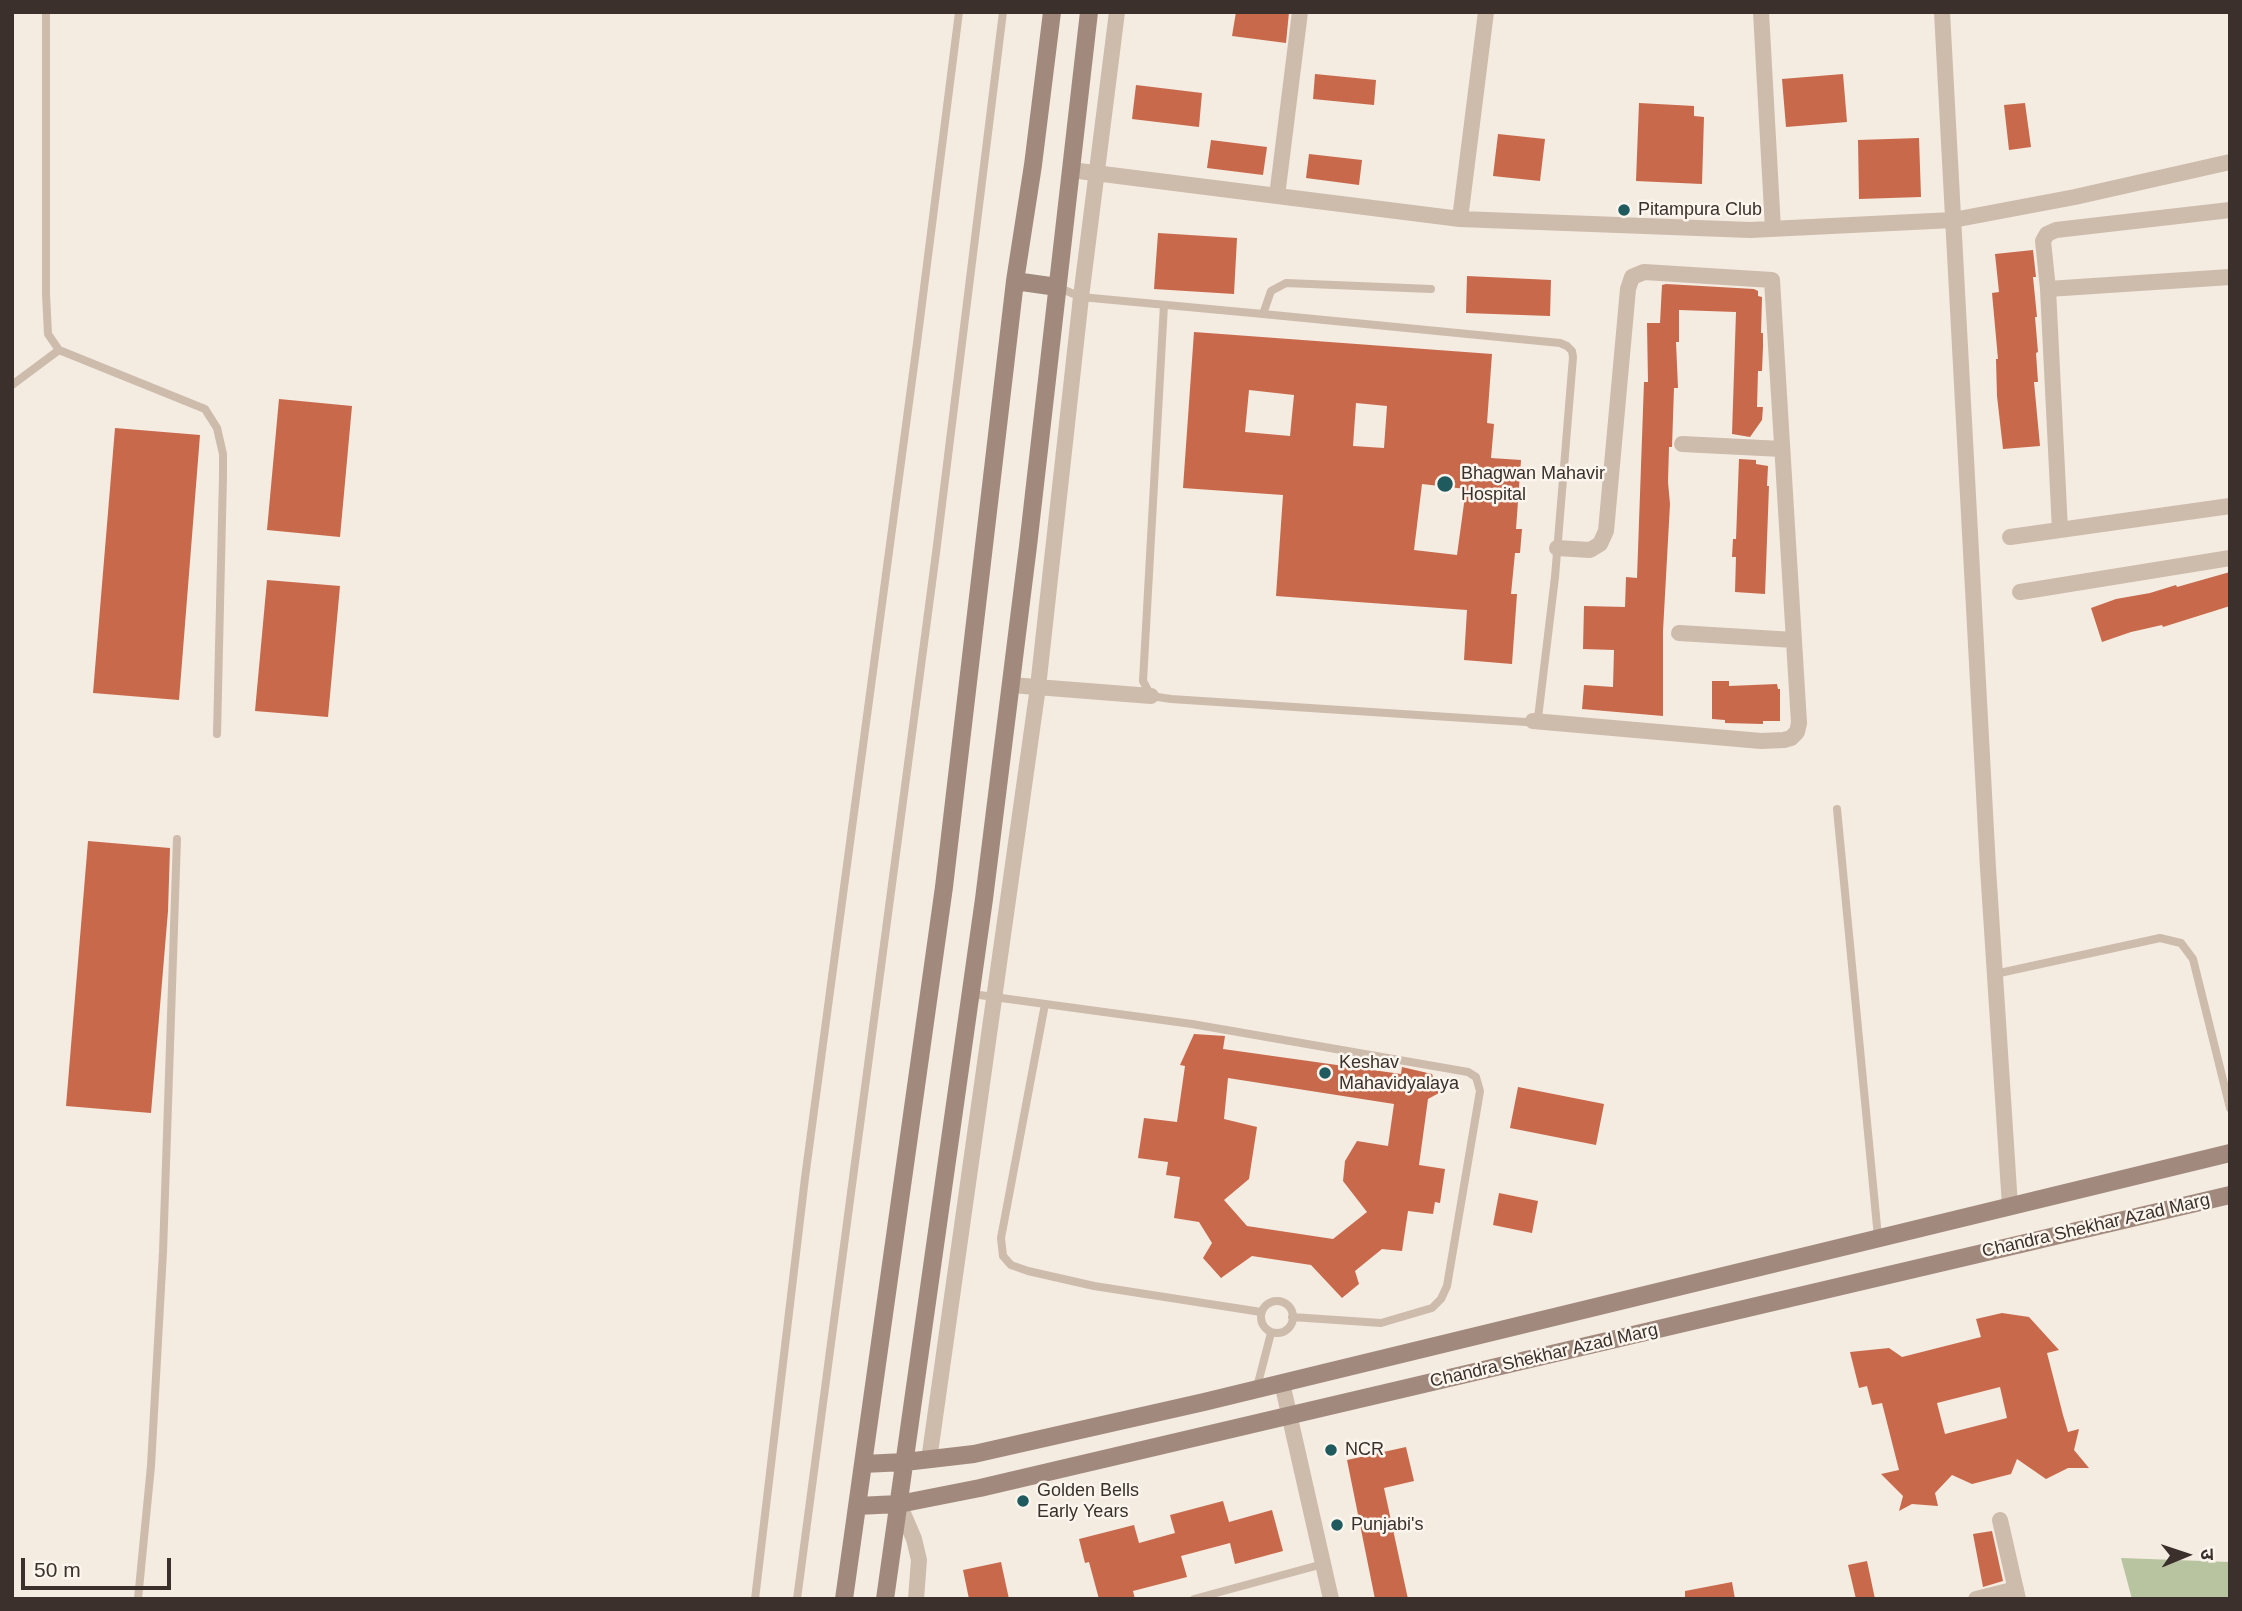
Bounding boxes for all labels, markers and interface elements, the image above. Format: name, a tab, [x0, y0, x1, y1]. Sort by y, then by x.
place label: Pitampura Club	[1638, 199, 1762, 221]
marker: Pitampura Club	[1616, 202, 1632, 218]
place label: Bhagwan Mahavir Hospital	[1461, 463, 1605, 505]
marker: Bhagwan Mahavir Hospital	[1435, 474, 1455, 494]
place label: Keshav Mahavidyalaya	[1339, 1052, 1459, 1094]
marker: Keshav Mahavidyalaya	[1317, 1065, 1333, 1081]
street label: Chandra Shekhar Azad Marg	[1980, 1189, 2212, 1263]
street label: Chandra Shekhar Azad Marg	[1428, 1319, 1660, 1393]
place label: NCR	[1345, 1439, 1384, 1461]
marker: NCR	[1323, 1442, 1339, 1458]
place label: Golden Bells Early Years	[1037, 1480, 1139, 1522]
marker: Golden Bells Early Years	[1015, 1493, 1031, 1509]
place label: Punjabi's	[1351, 1514, 1423, 1536]
marker: Punjabi's	[1329, 1517, 1345, 1533]
north arrow	[2151, 1520, 2221, 1590]
scale bar	[24, 1544, 175, 1588]
text: उ	[2197, 1548, 2218, 1560]
text: 50 m	[34, 1558, 81, 1581]

